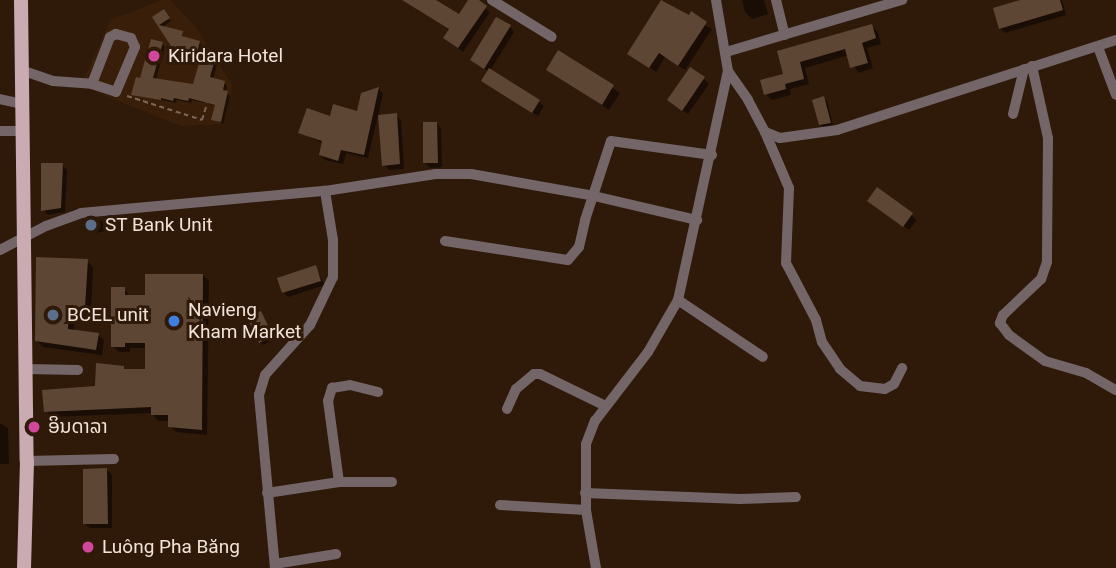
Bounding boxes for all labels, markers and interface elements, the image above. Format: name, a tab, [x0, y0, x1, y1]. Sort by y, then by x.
place label: Kiridara Hotel	[168, 45, 283, 67]
marker: Kiridara Hotel	[146, 48, 162, 64]
place label: ST Bank Unit	[105, 214, 213, 236]
marker: ST Bank Unit	[83, 217, 99, 233]
place label: Navieng Kham Market	[188, 299, 301, 343]
place label: BCEL unit	[67, 304, 149, 326]
marker: BCEL unit	[45, 307, 61, 323]
marker: Navieng Kham Market	[166, 313, 182, 329]
place label: ອິນດາລາ	[48, 416, 108, 438]
marker: ອິນດາລາ	[26, 419, 42, 435]
place label: Luông Pha Băng	[102, 536, 240, 558]
marker: Luông Pha Băng	[80, 539, 96, 555]

